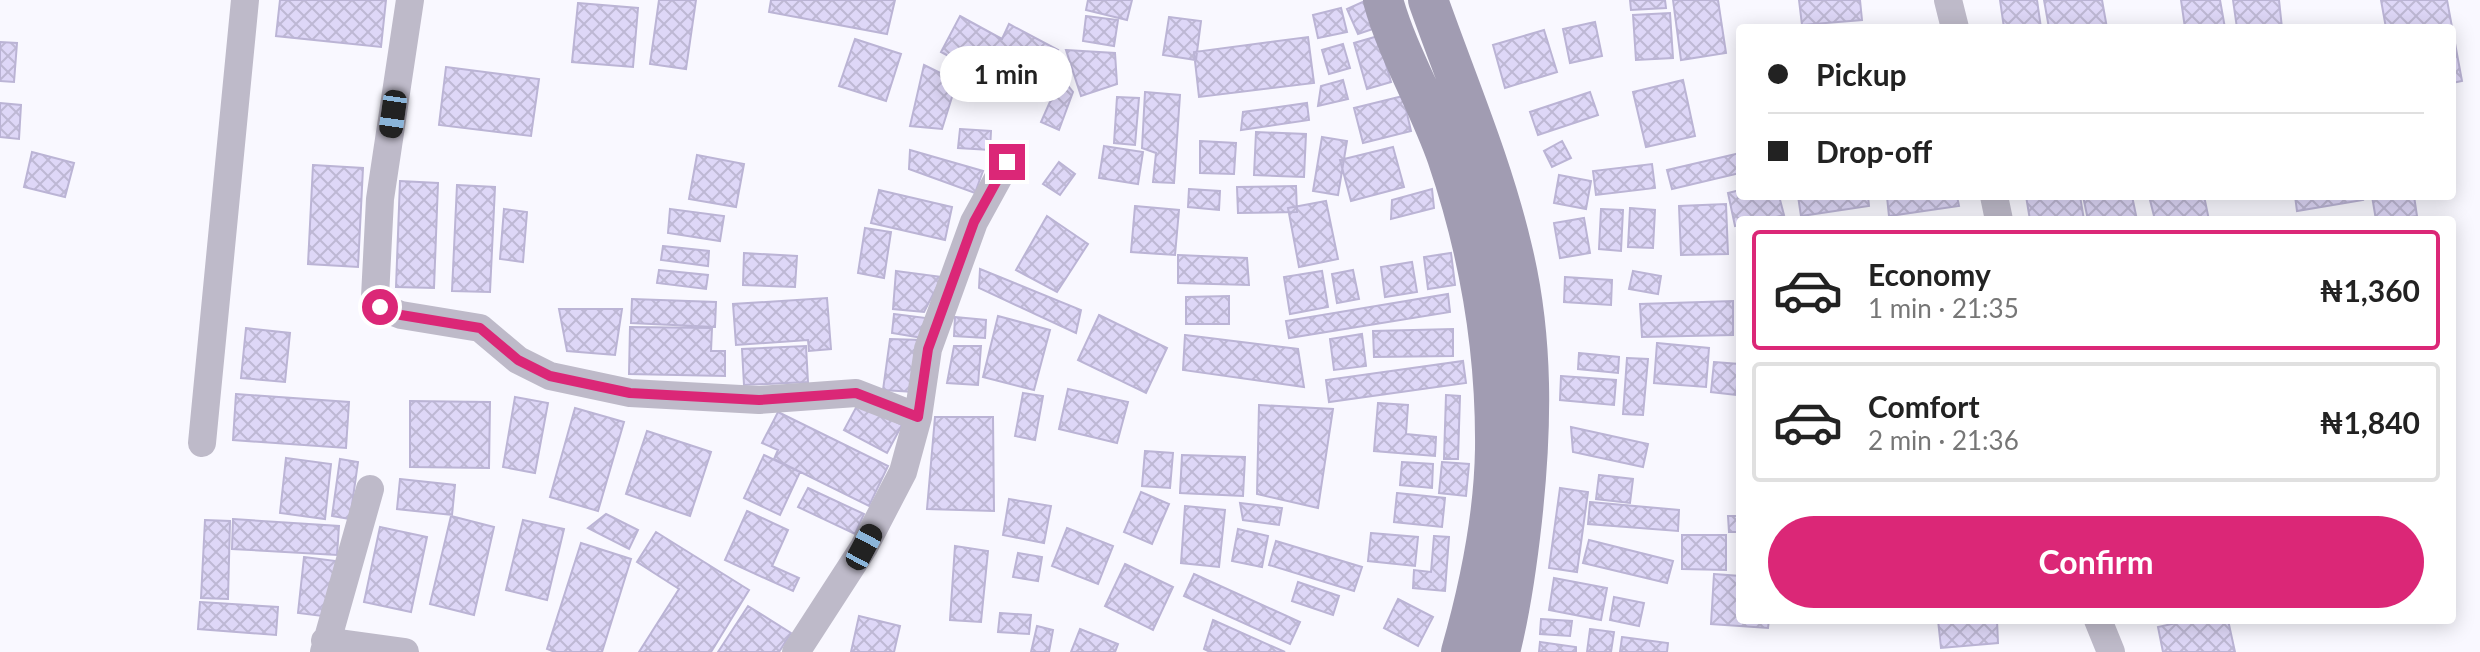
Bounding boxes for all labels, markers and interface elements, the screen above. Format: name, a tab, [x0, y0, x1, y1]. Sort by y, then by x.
callout: 1 min	[941, 46, 1073, 102]
text: Pickup	[1816, 56, 1907, 92]
text: 1 min	[974, 58, 1038, 90]
car	[378, 89, 408, 139]
text: Drop-off	[1816, 133, 1932, 169]
route end	[989, 144, 1025, 180]
icon: car	[1772, 254, 1844, 326]
text: Economy	[1868, 256, 1991, 292]
text: ₦1,360	[2319, 272, 2420, 308]
route start	[362, 289, 398, 325]
text: 1 min · 21:35	[1868, 292, 2019, 324]
icon: car	[1772, 386, 1844, 458]
text: Comfort	[1868, 388, 1980, 424]
text: ₦1,840	[2319, 404, 2420, 440]
text: 2 min · 21:36	[1868, 424, 2019, 456]
button: Confirm	[1768, 516, 2424, 608]
car	[842, 520, 886, 574]

